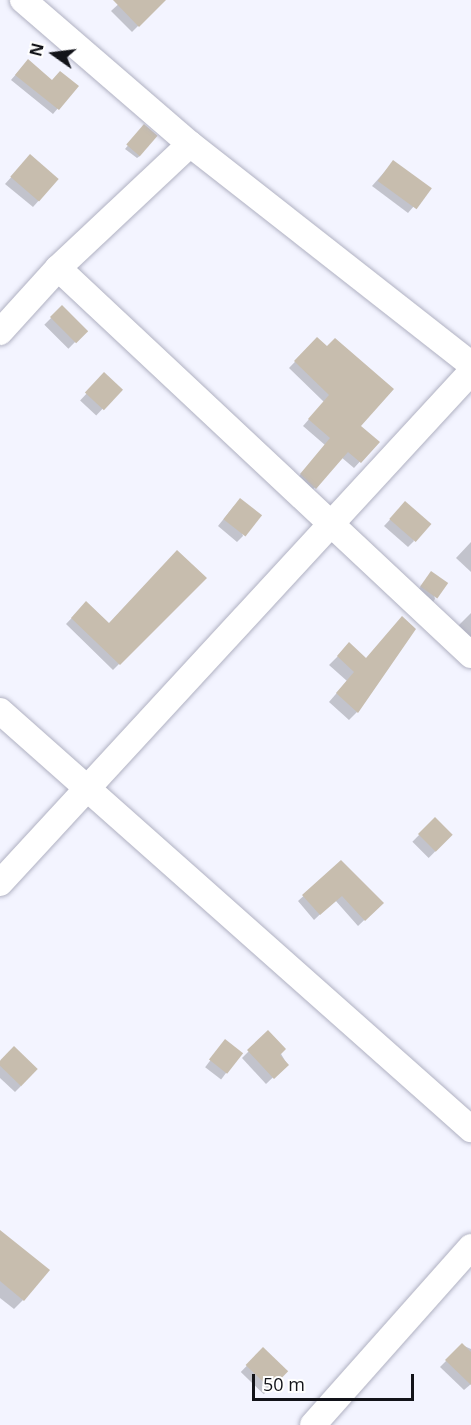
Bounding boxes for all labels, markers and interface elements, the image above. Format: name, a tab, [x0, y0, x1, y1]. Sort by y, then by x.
north arrow	[24, 24, 84, 84]
text: N	[24, 41, 49, 59]
scale bar	[255, 1362, 417, 1400]
text: 50 m	[263, 1372, 305, 1396]

